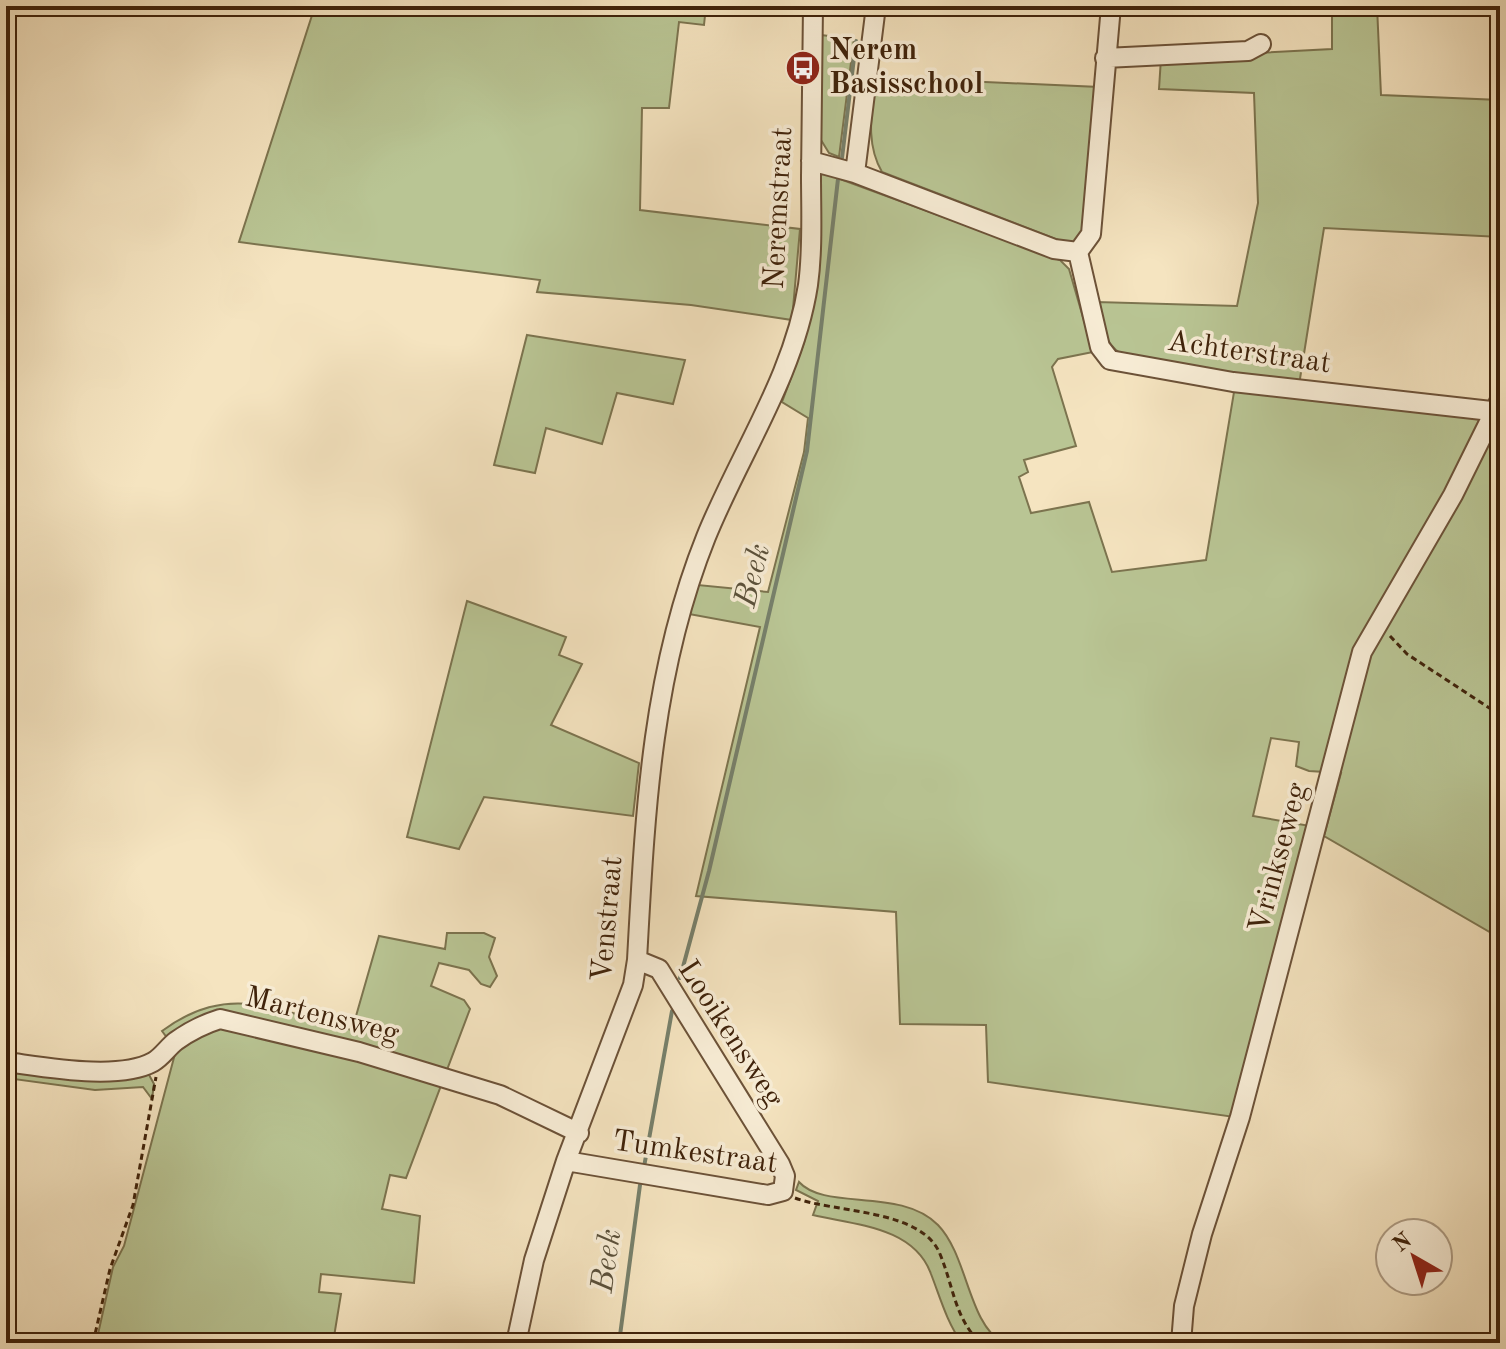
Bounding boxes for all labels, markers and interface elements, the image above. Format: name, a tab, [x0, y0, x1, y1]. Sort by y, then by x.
place label: Nerem Basisschool	[829, 36, 983, 100]
bus stop icon: Nerem Basisschool	[784, 49, 822, 87]
street label: Neremstraat	[760, 126, 798, 290]
street label: Achterstraat	[1165, 327, 1333, 379]
water label: Beek	[730, 541, 777, 612]
street label: Vrinkseweg	[1245, 780, 1313, 936]
street label: Venstraat	[588, 855, 628, 983]
street label: Looikensweg	[672, 955, 788, 1113]
street label: Martensweg	[242, 982, 402, 1050]
street label: Tumkestraat	[610, 1127, 780, 1179]
north arrow	[1374, 1217, 1454, 1297]
water label: Beek	[588, 1227, 628, 1296]
text: N	[1389, 1229, 1416, 1257]

